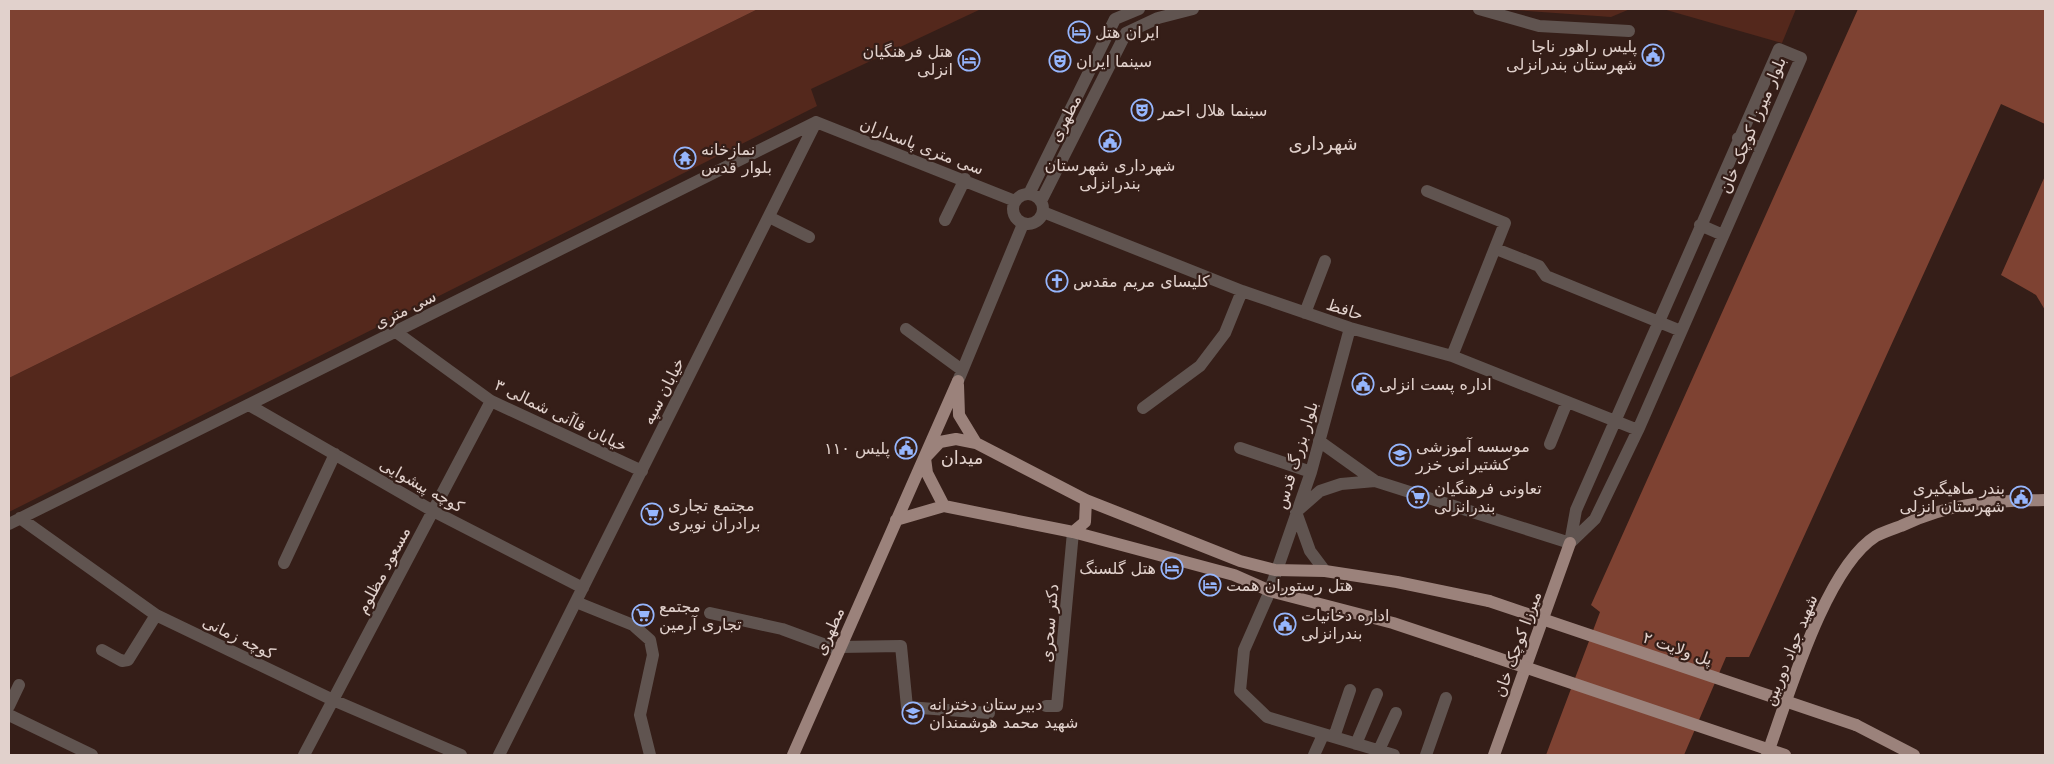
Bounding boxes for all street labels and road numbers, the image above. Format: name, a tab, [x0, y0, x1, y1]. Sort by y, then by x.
street label: بلوار میرزا کوچک خان	[1715, 54, 1791, 197]
street label: مطهری	[1046, 91, 1086, 145]
street label: سی متری پاسداران	[857, 114, 986, 180]
street label: سی متری	[371, 286, 440, 333]
street label: حافظ	[1324, 295, 1366, 324]
street label: خیابان سپه	[639, 355, 689, 428]
street label: خیابان قاآنی شمالی ۳	[491, 375, 630, 456]
street label: بلوار بزرگ قدس	[1271, 399, 1323, 511]
street label: کوچه پیشوایی	[376, 454, 468, 517]
street label: مسعود مظلوم	[352, 523, 415, 618]
street label: دکتر سحری	[1037, 583, 1063, 663]
street label: میرزا کوچک خان	[1490, 589, 1546, 700]
street label: شهید جواد دوربین	[1760, 592, 1822, 709]
street label: مطهری	[811, 604, 849, 659]
street label: کوچه زمانی	[199, 612, 279, 664]
street label: پل ولایت ۲	[1640, 628, 1715, 670]

